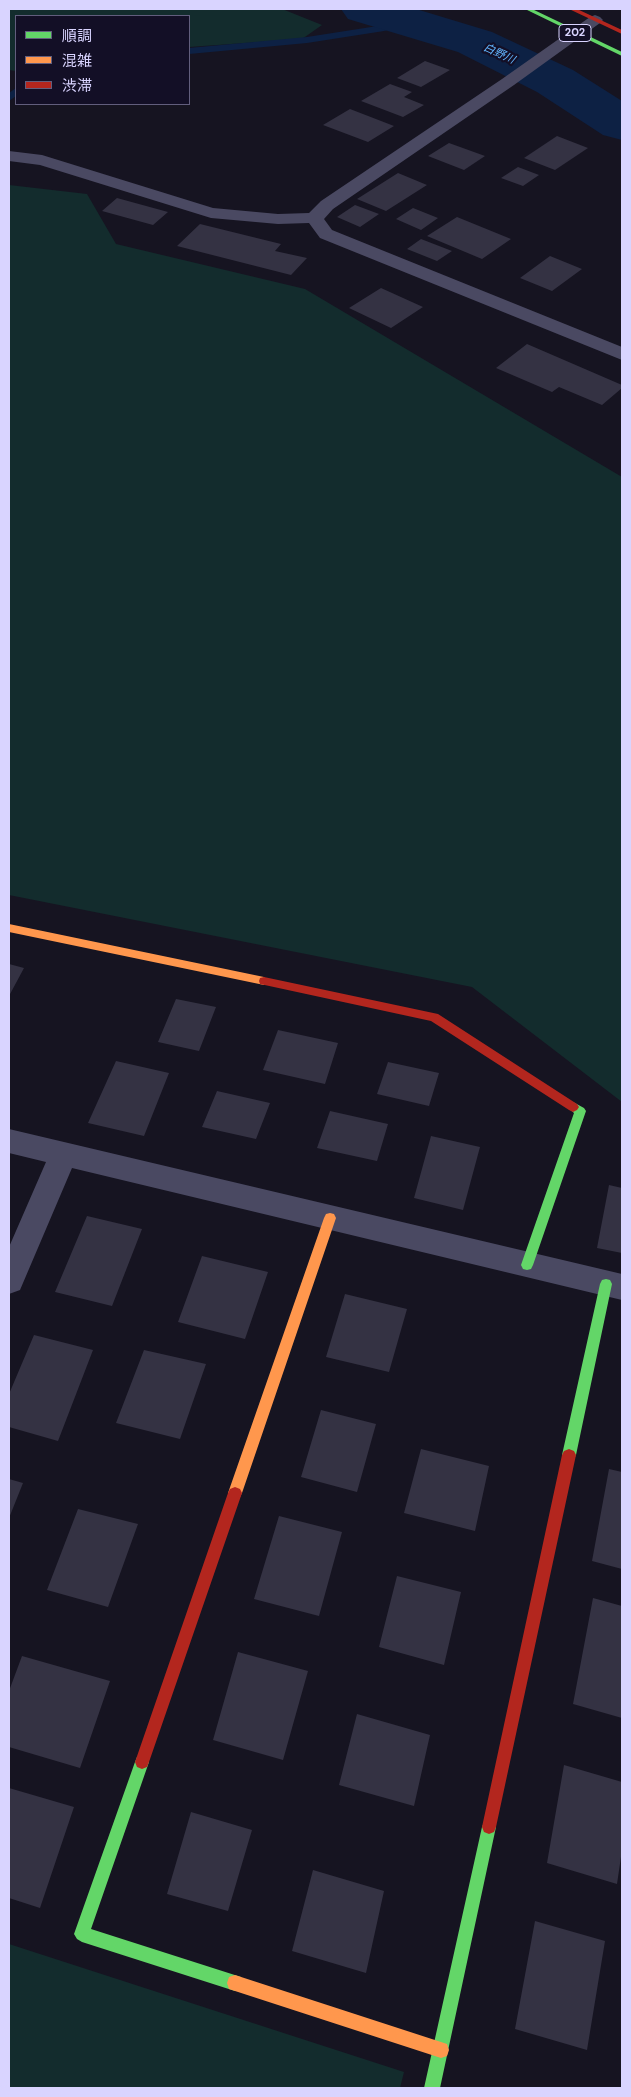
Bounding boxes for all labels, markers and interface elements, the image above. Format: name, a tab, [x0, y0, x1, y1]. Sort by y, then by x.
legend	[15, 15, 190, 105]
road number: 202	[559, 24, 591, 42]
text: 順調	[62, 26, 92, 46]
water label: 白野川	[481, 41, 517, 67]
text: 混雑	[62, 51, 92, 71]
text: 渋滞	[62, 76, 92, 96]

